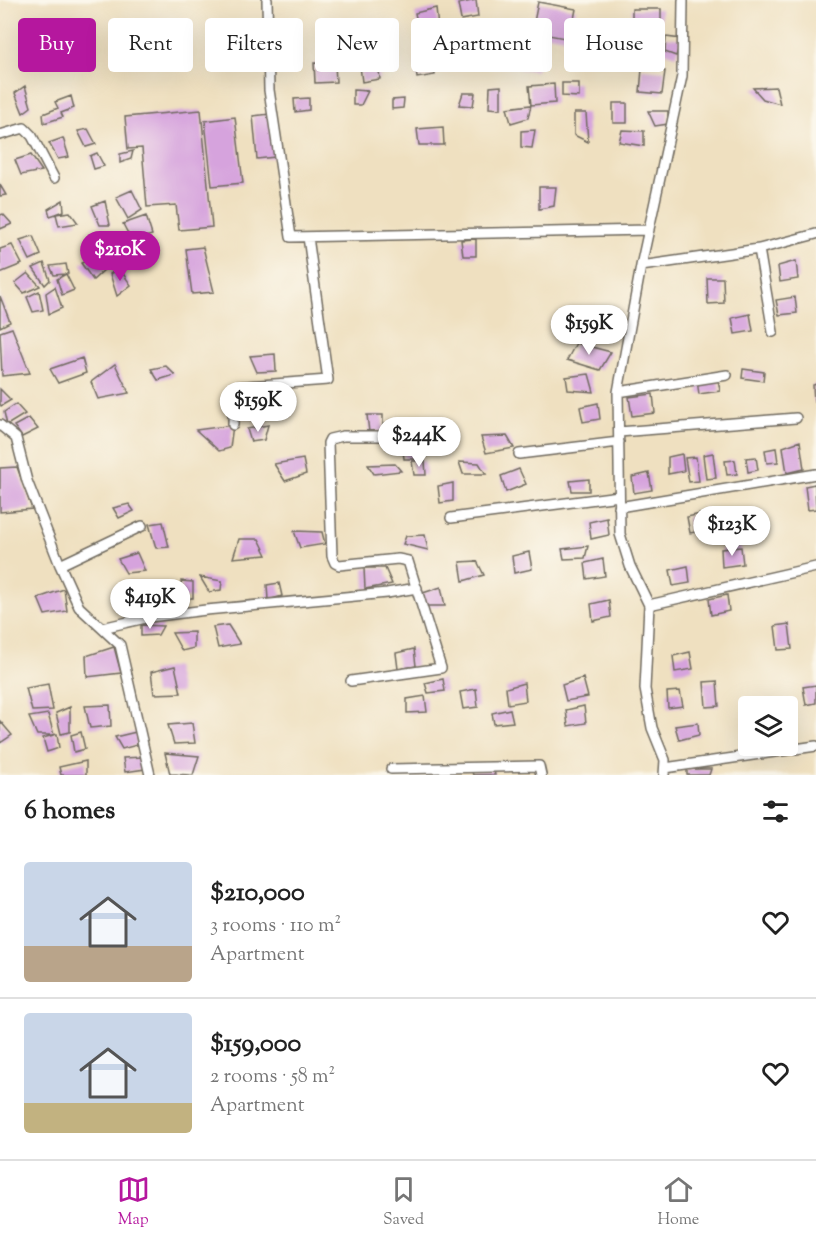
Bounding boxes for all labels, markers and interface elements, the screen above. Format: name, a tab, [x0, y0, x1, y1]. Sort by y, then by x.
chip: Buy	[18, 18, 96, 72]
chip: Rent	[108, 18, 193, 72]
chip: Filters	[205, 18, 303, 72]
chip: New	[315, 18, 399, 72]
chip: Apartment	[411, 18, 552, 72]
chip: House	[564, 18, 665, 72]
pin: $210K	[78, 231, 162, 282]
text: $210K	[94, 236, 146, 265]
pin: $159K	[547, 305, 631, 356]
text: $159K	[565, 310, 613, 339]
pin: $159K	[216, 382, 300, 433]
text: $159K	[234, 387, 282, 416]
pin: $244K	[377, 417, 461, 468]
text: $244K	[392, 422, 446, 451]
pin: $123K	[690, 506, 774, 557]
text: $123K	[707, 511, 757, 540]
pin: $419K	[108, 579, 192, 630]
text: $419K	[124, 584, 176, 613]
map controls	[738, 696, 798, 756]
button: layers	[738, 696, 798, 756]
text: 6 homes	[24, 793, 115, 830]
icon: filters	[759, 795, 792, 828]
text: $210,000	[210, 875, 305, 912]
icon: home	[72, 886, 144, 958]
icon: heart	[759, 906, 792, 939]
text: 3 rooms · 110 m²	[210, 912, 341, 941]
text: Apartment	[210, 941, 305, 970]
text: $159,000	[210, 1026, 301, 1063]
icon: home	[72, 1037, 144, 1109]
icon: heart	[759, 1057, 792, 1090]
text: 2 rooms · 58 m²	[210, 1063, 335, 1092]
text: Apartment	[210, 1092, 305, 1121]
tab: Map	[117, 1173, 150, 1232]
tab: Saved	[383, 1173, 424, 1232]
tab: Home	[657, 1173, 699, 1232]

